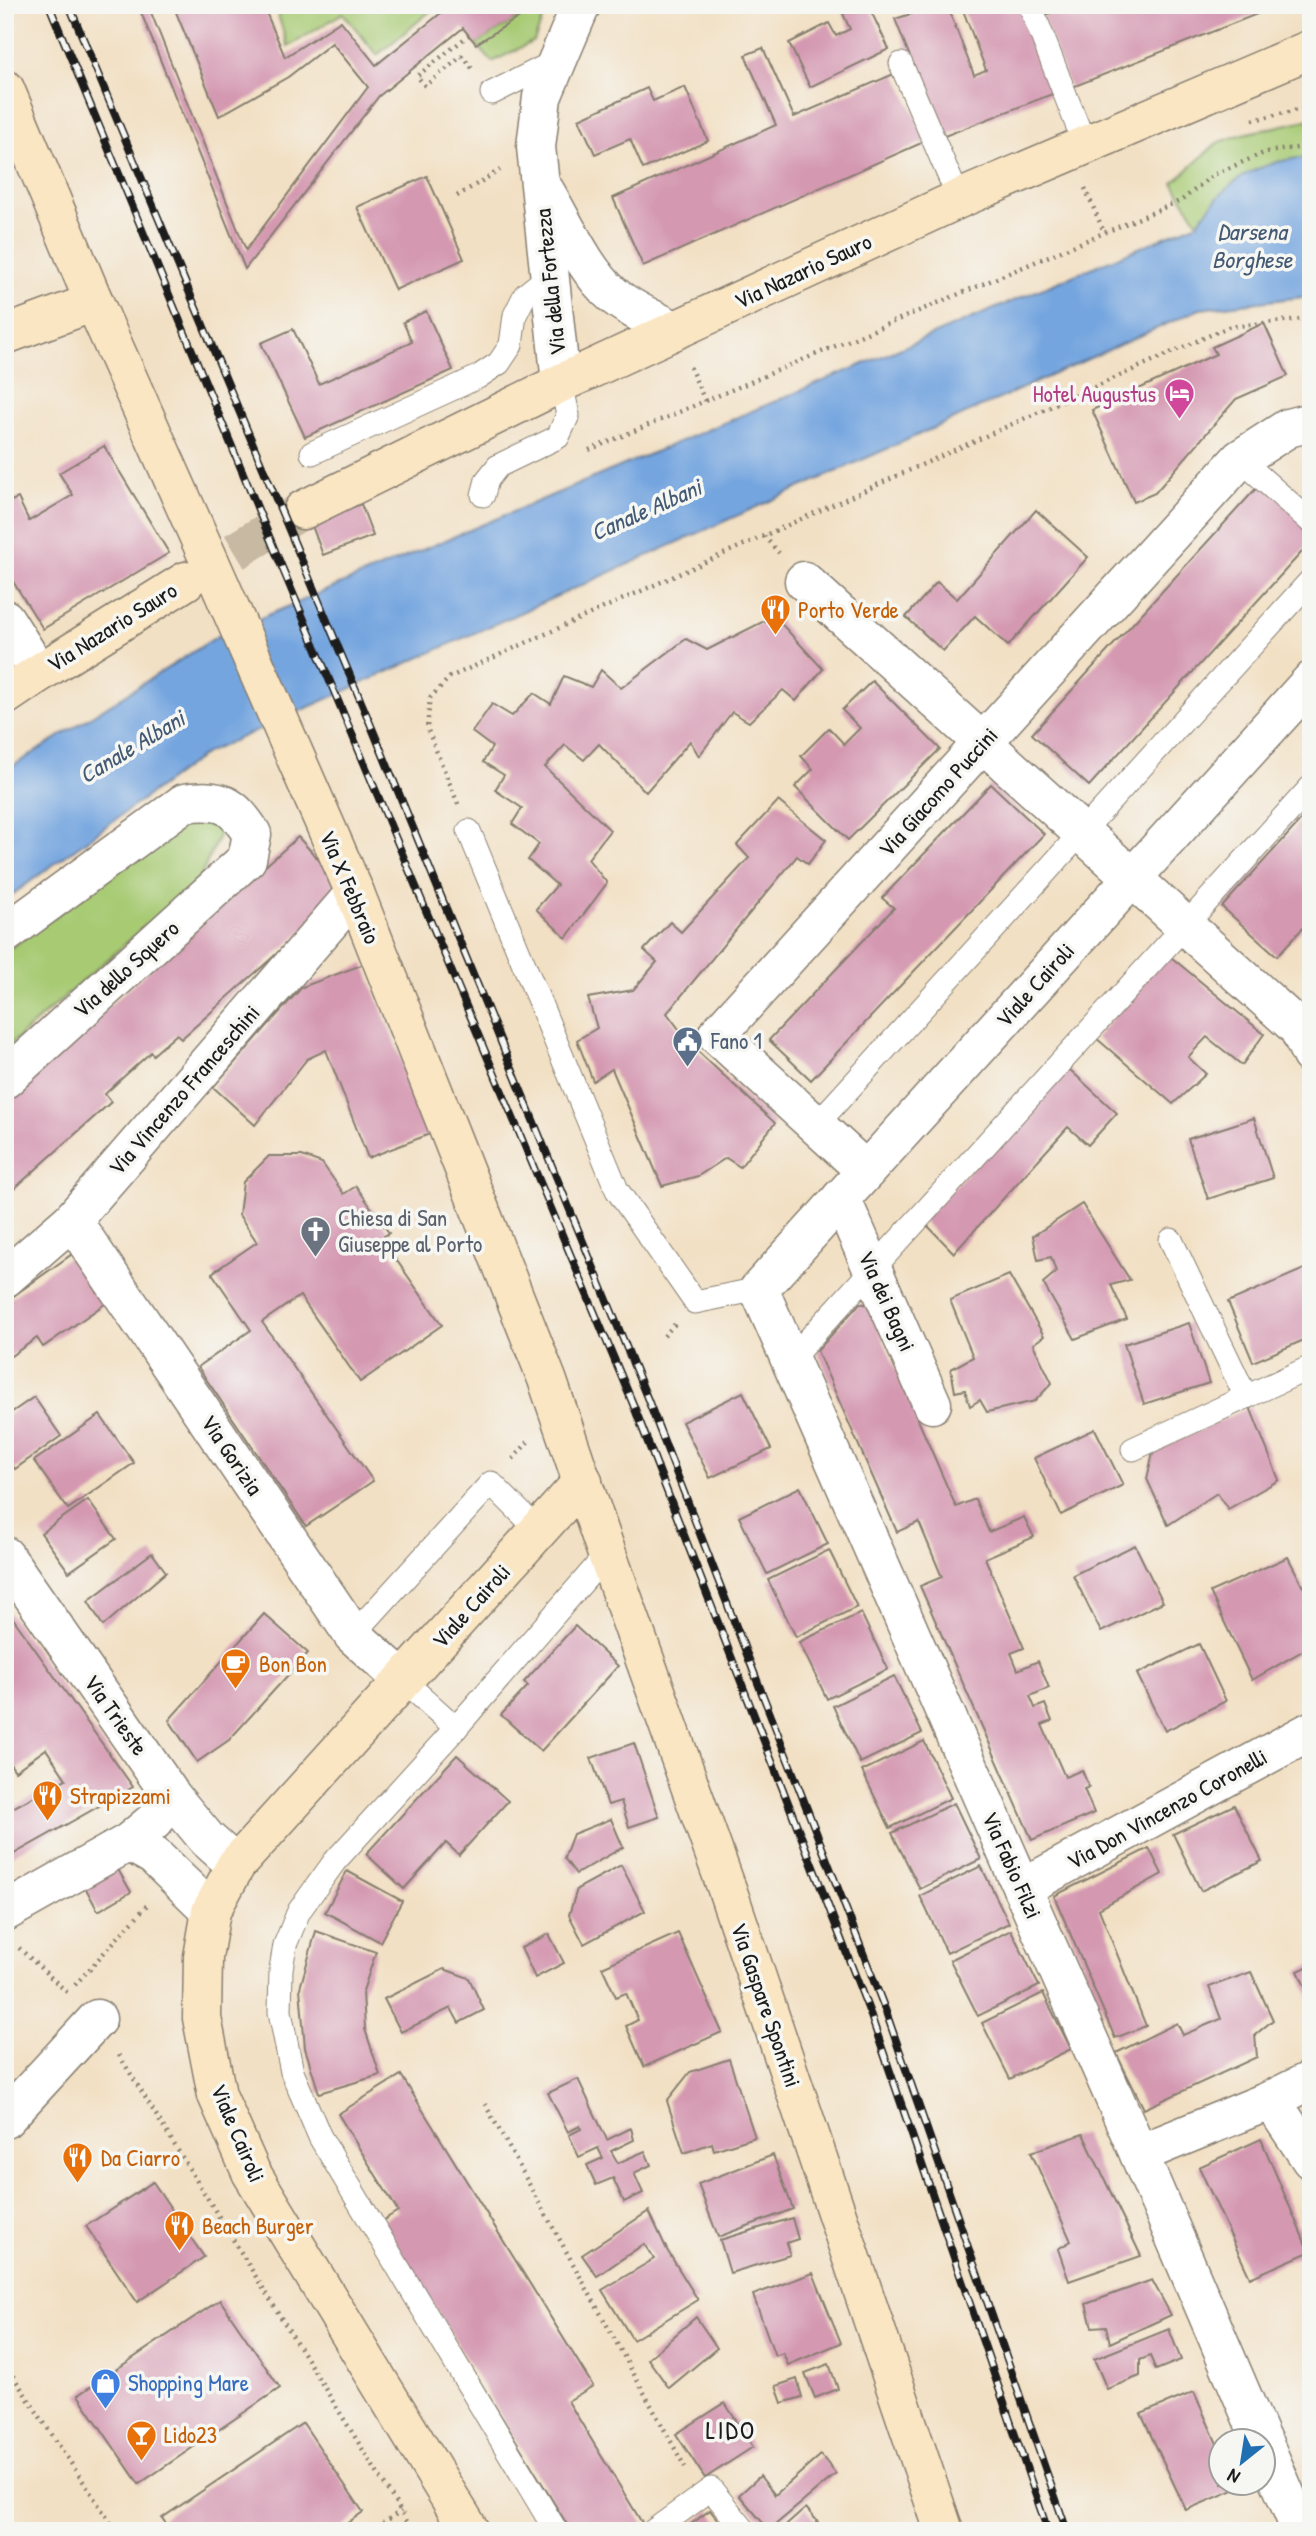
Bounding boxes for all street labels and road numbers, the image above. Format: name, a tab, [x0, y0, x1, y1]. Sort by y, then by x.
street label: Via della Fortezza	[526, 207, 573, 357]
street label: Via Nazario Sauro	[729, 225, 876, 316]
street label: Via Nazario Sauro	[41, 574, 183, 679]
street label: Via Giacomo Puccini	[871, 720, 1004, 863]
street label: Via X Febbraio	[313, 825, 388, 948]
street label: Via dello Squero	[66, 913, 185, 1025]
street label: Viale Cairoli	[988, 936, 1081, 1034]
street label: Via Vincenzo Franceschini	[101, 998, 266, 1182]
street label: Via dei Bagni	[851, 1245, 923, 1356]
street label: Via Gorizia	[194, 1408, 271, 1501]
street label: Viale Cairoli	[424, 1557, 517, 1655]
street label: Via Trieste	[77, 1668, 156, 1761]
street label: Via Don Vincenzo Coronelli	[1061, 1741, 1272, 1876]
street label: Via Fabio Filzi	[975, 1806, 1050, 1923]
street label: Via Gaspare Spontini	[724, 1918, 809, 2091]
street label: Viale Cairoli	[204, 2079, 273, 2187]

